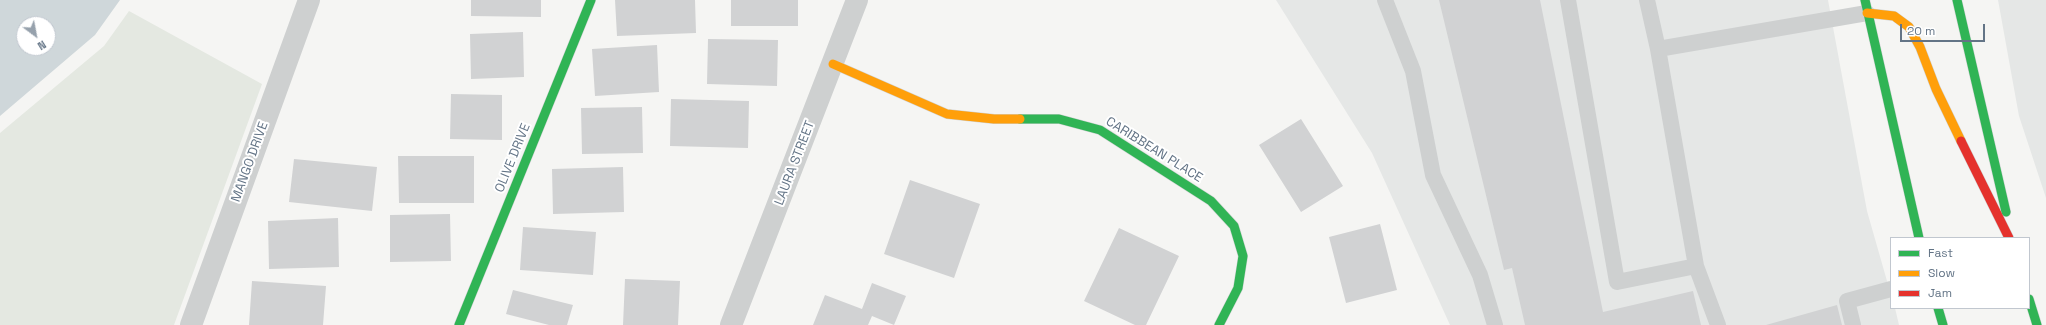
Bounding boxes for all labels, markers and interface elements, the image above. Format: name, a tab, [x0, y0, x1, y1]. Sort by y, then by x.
north arrow	[16, 16, 56, 56]
scale bar	[1902, 16, 1987, 42]
text: 20 m	[1907, 23, 1935, 39]
text: N	[35, 37, 49, 53]
street label: CARIBBEAN PLACE	[1103, 114, 1205, 186]
street label: LAURA STREET	[772, 119, 818, 207]
street label: MANGO DRIVE	[228, 120, 272, 204]
street label: OLIVE DRIVE	[492, 121, 534, 195]
legend	[1890, 237, 2030, 309]
text: Fast	[1928, 245, 1953, 261]
text: Slow	[1928, 265, 1955, 281]
text: Jam	[1928, 285, 1952, 301]

